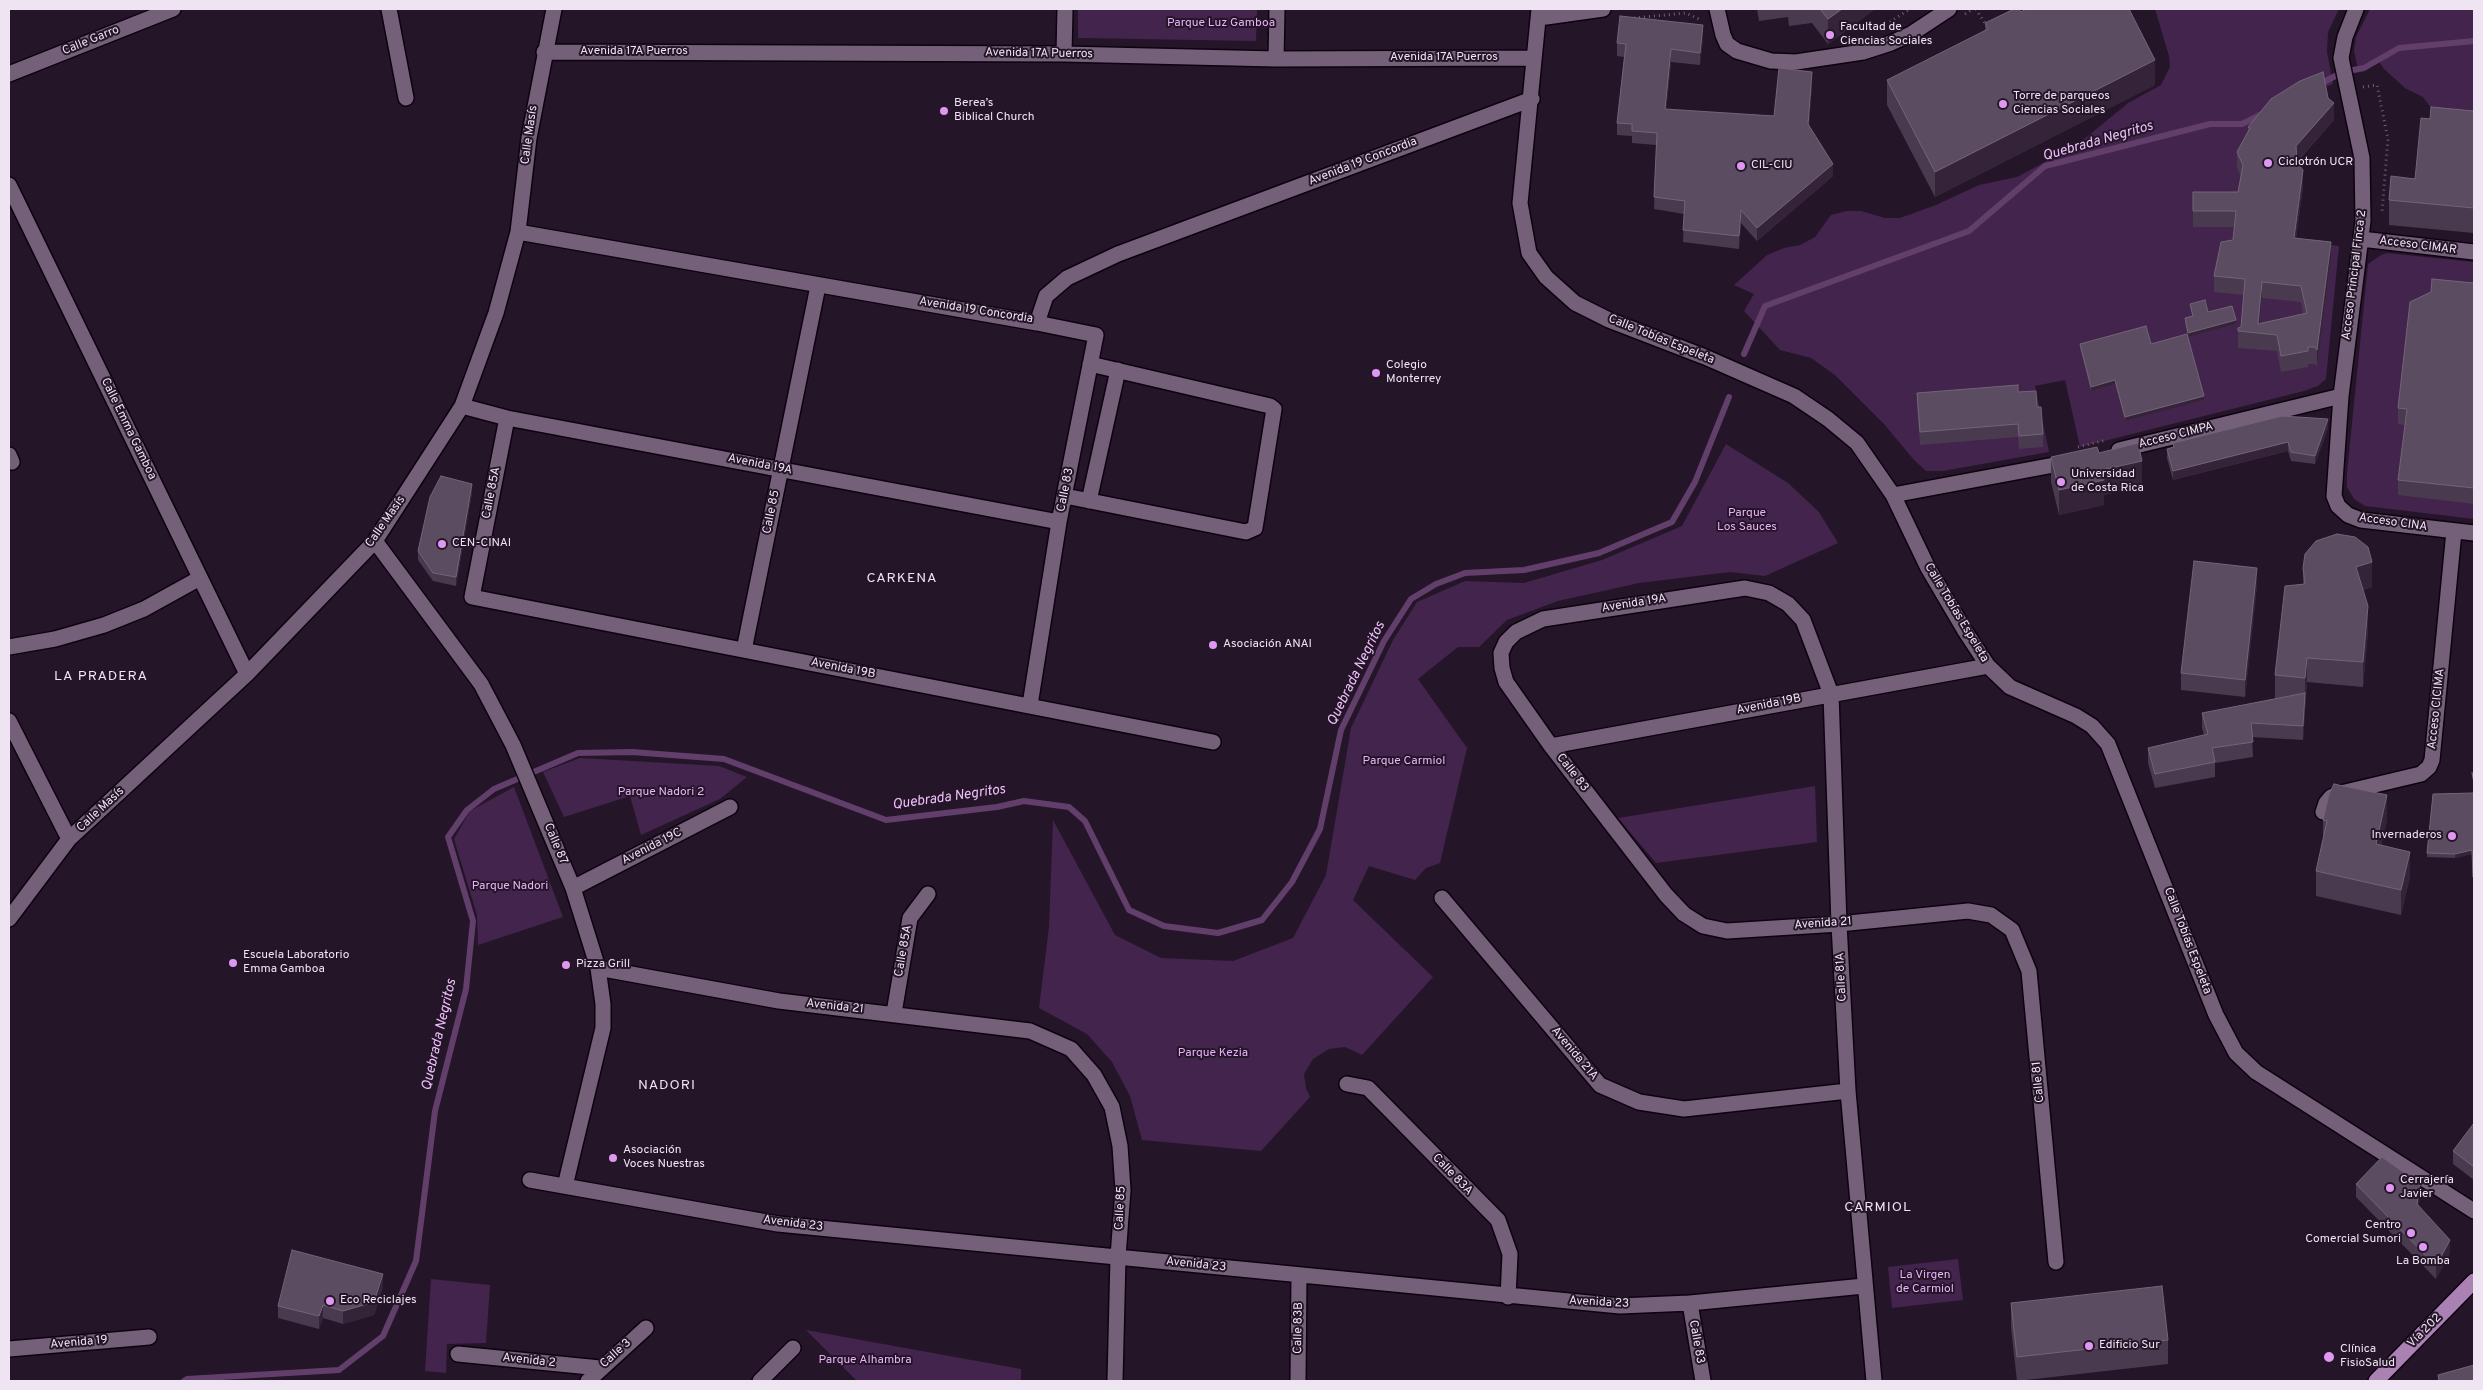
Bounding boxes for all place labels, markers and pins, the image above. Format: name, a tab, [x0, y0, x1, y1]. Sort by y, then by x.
place label: Facultad de Ciencias Sociales	[1840, 21, 1932, 49]
marker: Facultad de Ciencias Sociales	[1824, 29, 1836, 41]
place label: Torre de parqueos Ciencias Sociales	[2013, 90, 2110, 118]
place label: Berea’s Biblical Church	[954, 97, 1034, 125]
marker: Torre de parqueos Ciencias Sociales	[1997, 98, 2009, 110]
marker: Berea’s Biblical Church	[938, 105, 950, 117]
place label: Ciclotrón UCR	[2278, 156, 2353, 170]
marker: Ciclotrón UCR	[2262, 157, 2274, 169]
place label: CIL-CIU	[1751, 159, 1793, 173]
marker: CIL-CIU	[1735, 160, 1747, 172]
place label: Colegio Monterrey	[1386, 359, 1441, 387]
marker: Colegio Monterrey	[1370, 367, 1382, 379]
place label: Universidad de Costa Rica	[2071, 468, 2144, 496]
marker: Universidad de Costa Rica	[2055, 476, 2067, 488]
place label: CEN-CINAI	[452, 537, 511, 551]
marker: CEN-CINAI	[436, 538, 448, 550]
place label: Asociación ANAI	[1223, 638, 1312, 652]
marker: Asociación ANAI	[1207, 639, 1219, 651]
place label: Invernaderos	[2371, 829, 2442, 843]
marker: Invernaderos	[2446, 830, 2458, 842]
place label: Escuela Laboratorio Emma Gamboa	[243, 949, 349, 977]
marker: Escuela Laboratorio Emma Gamboa	[227, 957, 239, 969]
place label: Pizza Grill	[576, 958, 630, 972]
marker: Pizza Grill	[560, 959, 572, 971]
place label: Asociación Voces Nuestras	[623, 1144, 705, 1172]
marker: Asociación Voces Nuestras	[607, 1152, 619, 1164]
place label: Cerrajería Javier	[2400, 1174, 2454, 1202]
marker: Cerrajería Javier	[2384, 1182, 2396, 1194]
place label: Centro Comercial Sumori	[2305, 1219, 2401, 1247]
marker: Centro Comercial Sumori	[2405, 1227, 2417, 1239]
marker: La Bomba	[2417, 1241, 2429, 1253]
place label: La Bomba	[2396, 1255, 2450, 1269]
place label: Eco Reciclajes	[340, 1294, 417, 1308]
marker: Eco Reciclajes	[324, 1295, 336, 1307]
place label: Edificio Sur	[2099, 1339, 2160, 1353]
marker: Edificio Sur	[2083, 1340, 2095, 1352]
place label: Clínica FisioSalud	[2340, 1343, 2395, 1371]
marker: Clínica FisioSalud	[2322, 1350, 2336, 1364]

